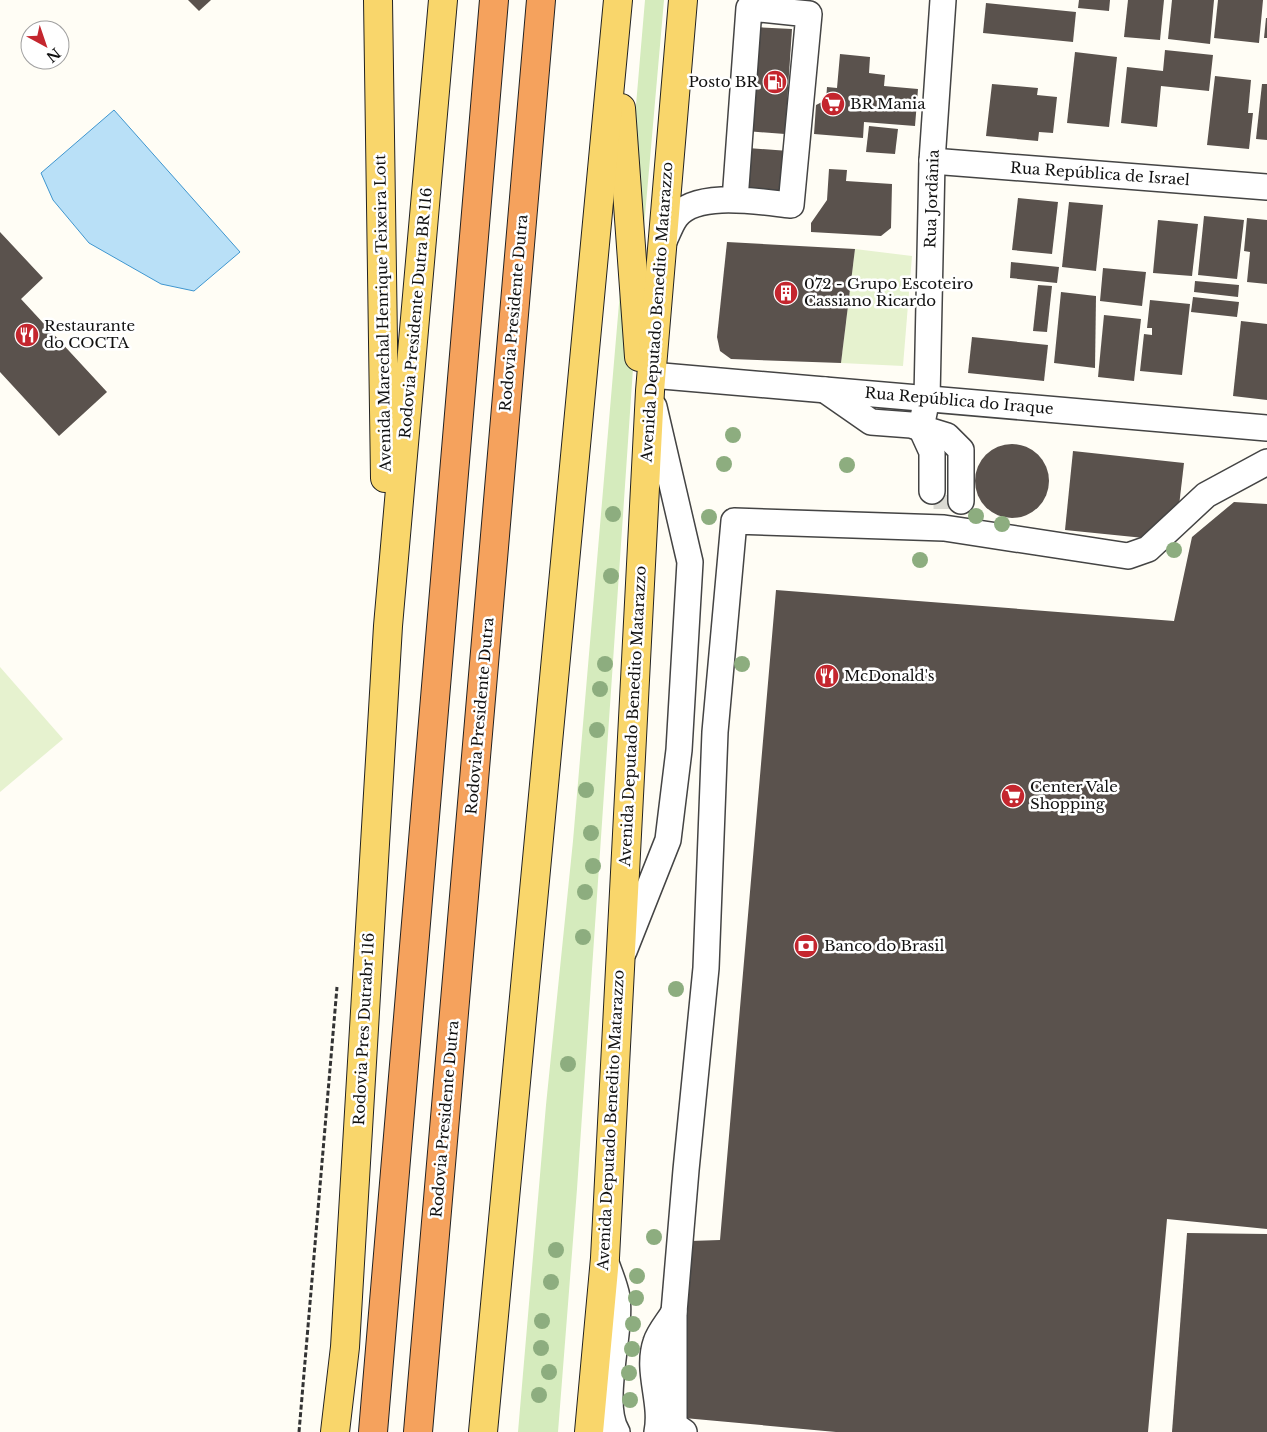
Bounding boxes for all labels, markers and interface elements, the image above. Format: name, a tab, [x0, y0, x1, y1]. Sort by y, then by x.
north arrow	[20, 20, 70, 70]
text: N	[43, 44, 64, 66]
fuel station icon: Posto BR	[762, 69, 788, 95]
place label: Posto BR	[689, 72, 759, 91]
supermarket icon: BR Mania	[820, 91, 846, 117]
place label: BR Mania	[850, 94, 926, 113]
street label: Rua Jordânia	[920, 149, 943, 249]
street label: Avenida Marechal Henrique Teixeira Lott	[370, 154, 395, 473]
street label: Rua República de Israel	[1010, 158, 1191, 189]
street label: Avenida Deputado Benedito Matarazzo	[636, 161, 676, 464]
street label: Rodovia Presidente Dutra BR 116	[395, 187, 436, 439]
street label: Rodovia Presidente Dutra	[495, 213, 532, 412]
place label: 072 - Grupo Escoteiro Cassiano Ricardo	[804, 274, 974, 310]
building icon: 072 - Grupo Escoteiro Cassiano Ricardo	[773, 280, 799, 306]
place label: Restaurante do COCTA	[44, 316, 135, 352]
restaurant icon: Restaurante do COCTA	[14, 322, 40, 348]
street label: Rua República do Iraque	[864, 383, 1054, 418]
street label: Avenida Deputado Benedito Matarazzo	[615, 565, 650, 868]
street label: Rodovia Presidente Dutra	[461, 616, 498, 815]
restaurant icon: McDonald's	[814, 663, 840, 689]
place label: McDonald's	[844, 666, 935, 685]
place label: Center Vale Shopping	[1030, 777, 1118, 813]
supermarket icon: Center Vale Shopping	[1000, 783, 1026, 809]
street label: Rodovia Pres Dutrabr 116	[349, 932, 378, 1126]
bank icon: Banco do Brasil	[793, 933, 819, 959]
place label: Banco do Brasil	[824, 936, 944, 955]
street label: Avenida Deputado Benedito Matarazzo	[593, 969, 628, 1272]
street label: Rodovia Presidente Dutra	[426, 1019, 463, 1218]

